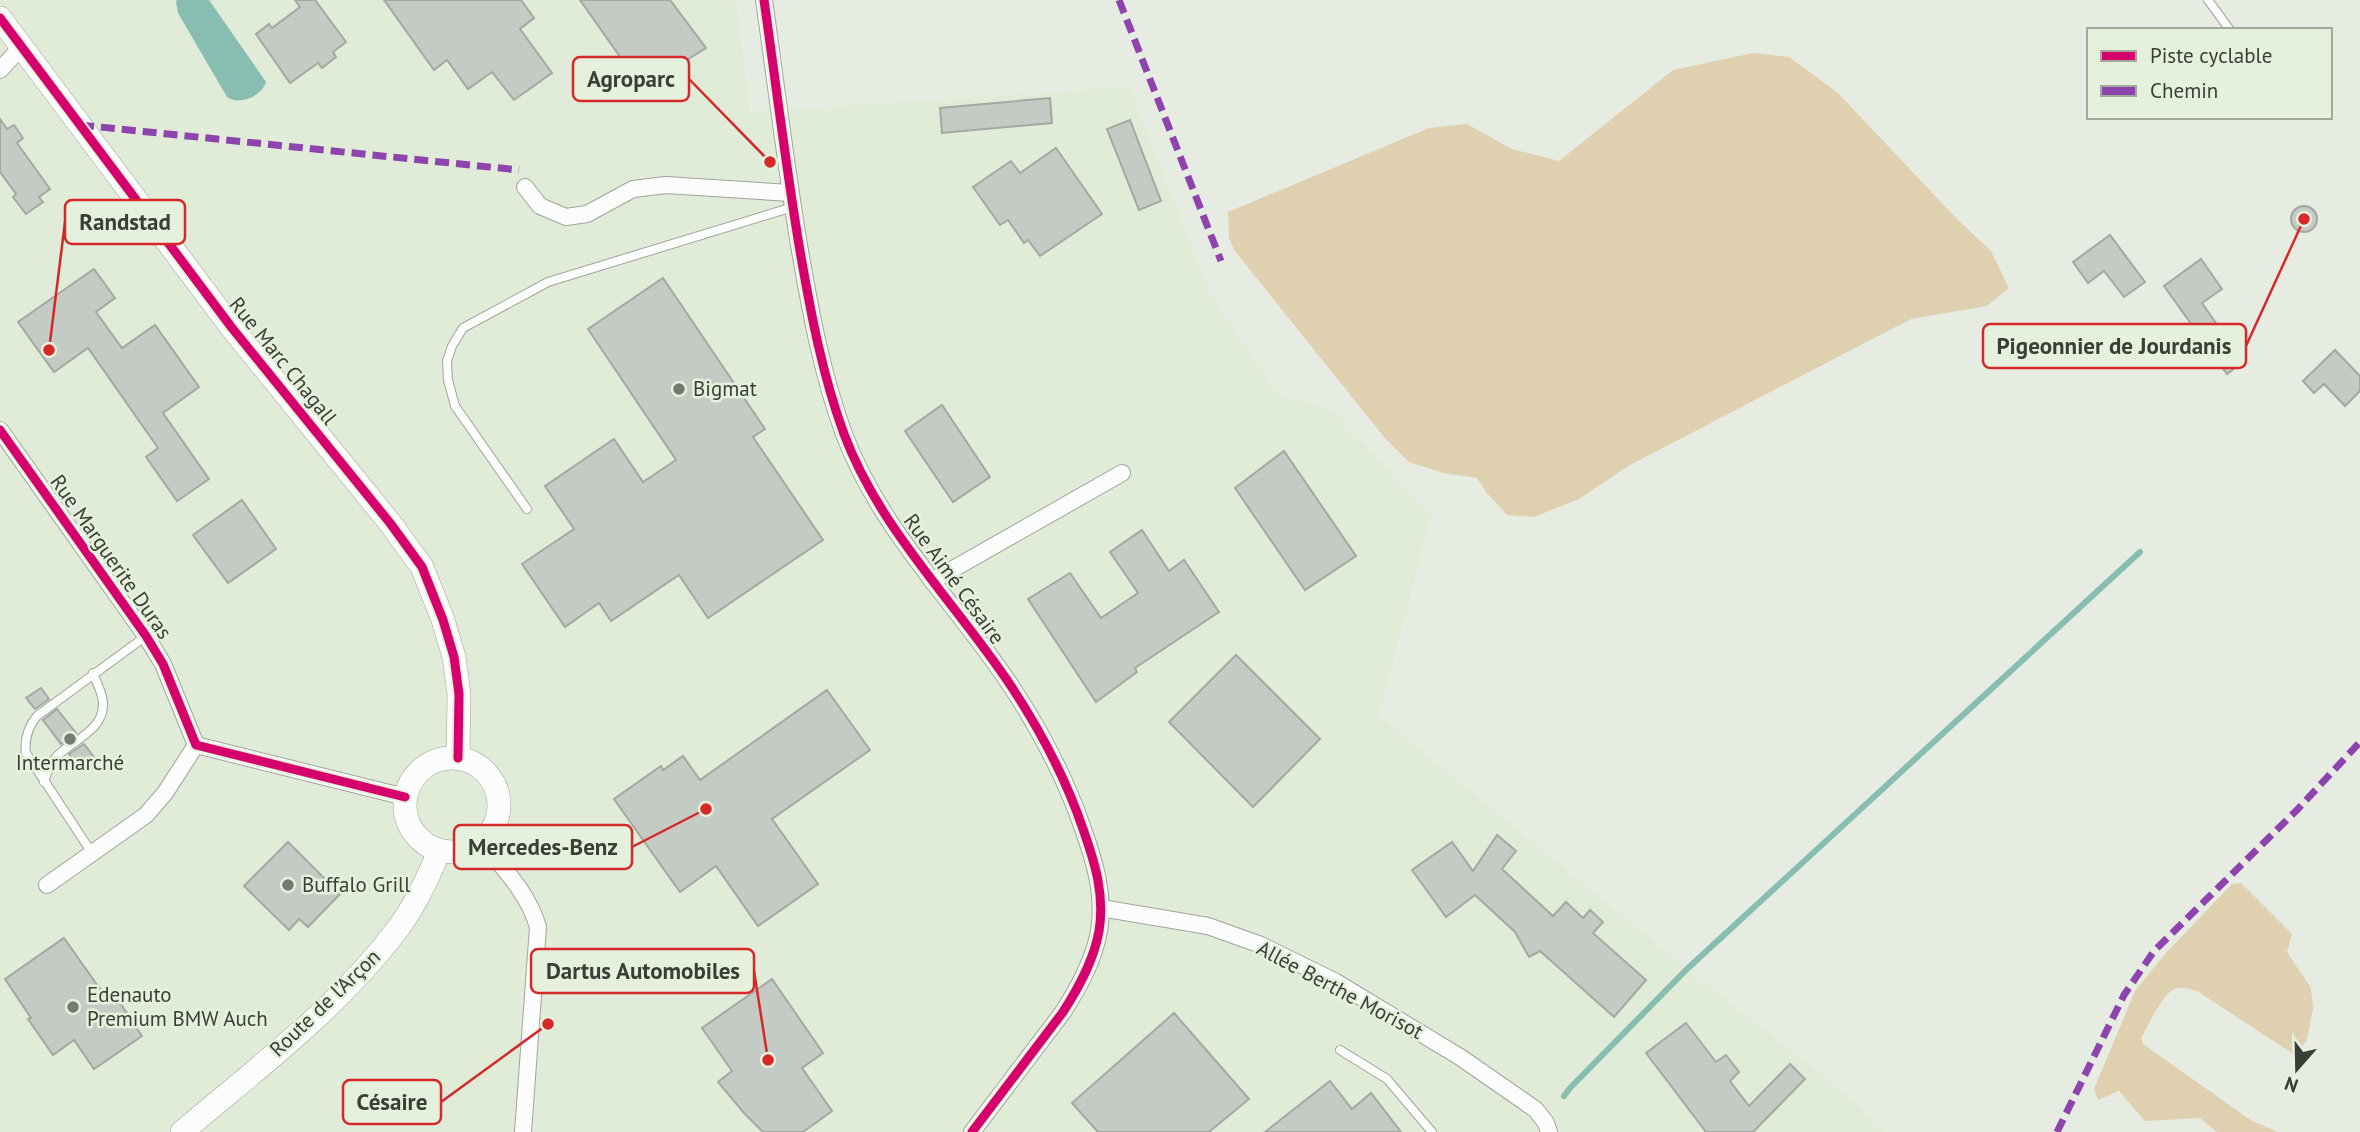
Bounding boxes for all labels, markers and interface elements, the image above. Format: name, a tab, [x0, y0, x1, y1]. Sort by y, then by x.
legend	[2087, 28, 2332, 119]
text: Piste cyclable	[2150, 42, 2272, 69]
callout: Agroparc	[573, 57, 689, 101]
text: Agroparc	[587, 64, 675, 93]
text: Chemin	[2150, 77, 2218, 104]
callout: Randstad	[65, 200, 185, 244]
text: Randstad	[79, 207, 171, 236]
street label: Rue Marc Chagall	[224, 291, 343, 430]
callout: Pigeonnier de Jourdanis	[1983, 324, 2246, 368]
text: Pigeonnier de Jourdanis	[1996, 331, 2232, 360]
place label: Bigmat	[693, 375, 757, 402]
marker: Bigmat	[671, 381, 687, 397]
street label: Rue Marguerite Duras	[45, 469, 178, 644]
street label: Rue Aimé Césaire	[898, 508, 1011, 649]
marker: Intermarché	[62, 731, 78, 747]
place label: Intermarché	[16, 749, 124, 776]
callout: Mercedes-Benz	[454, 825, 632, 869]
text: Mercedes-Benz	[468, 832, 618, 861]
place label: Buffalo Grill	[302, 871, 410, 898]
marker: Buffalo Grill	[280, 877, 296, 893]
street label: Allée Berthe Morisot	[1252, 934, 1428, 1045]
street label: Route de l’Arçon	[264, 943, 386, 1062]
callout: Dartus Automobiles	[531, 949, 754, 993]
text: Dartus Automobiles	[546, 956, 740, 985]
place label: Edenauto Premium BMW Auch	[87, 981, 268, 1032]
marker: Edenauto Premium BMW Auch	[65, 999, 81, 1015]
north arrow	[2262, 1034, 2332, 1104]
text: N	[2281, 1072, 2301, 1098]
callout: Césaire	[343, 1080, 441, 1124]
text: Césaire	[357, 1087, 427, 1116]

